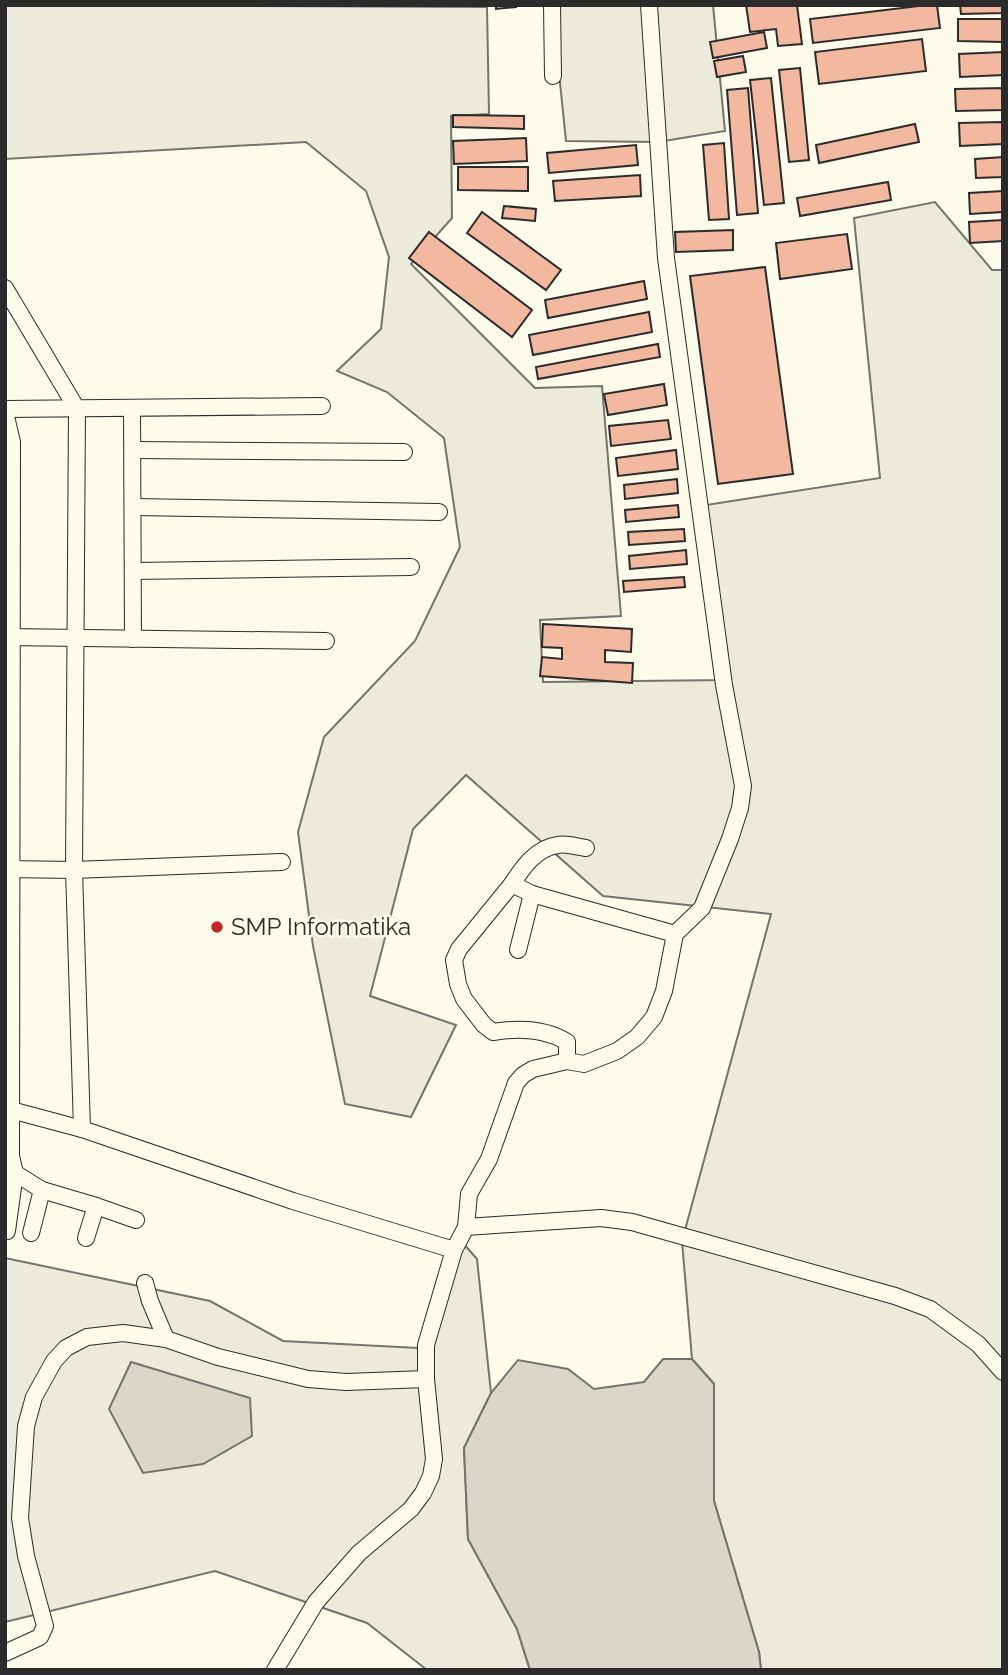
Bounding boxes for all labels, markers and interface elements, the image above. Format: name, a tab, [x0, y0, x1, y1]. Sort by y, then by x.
place label: SMP Informatika	[231, 912, 411, 941]
marker: SMP Informatika	[209, 919, 225, 935]

